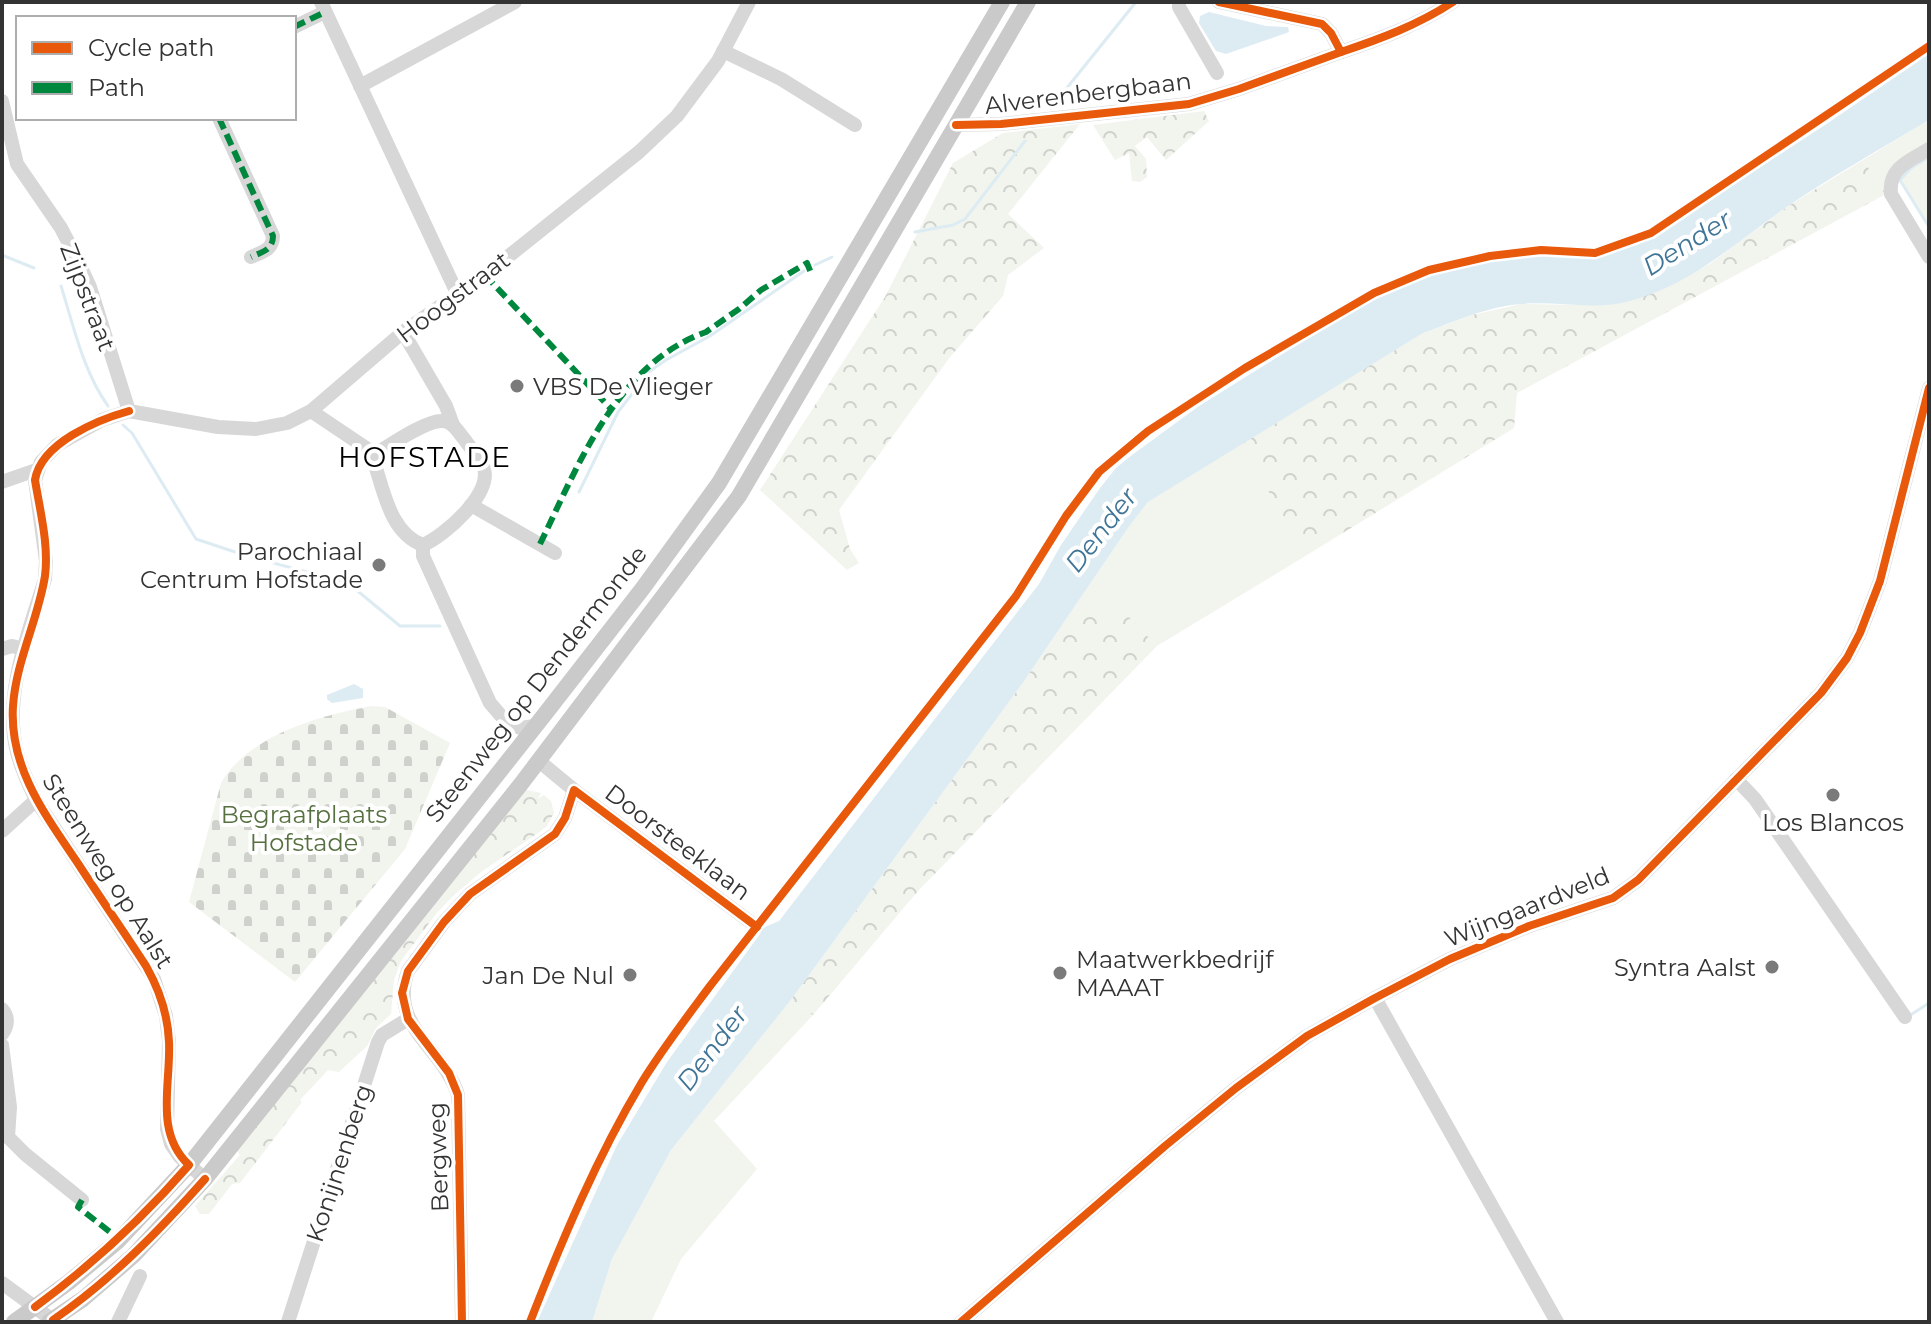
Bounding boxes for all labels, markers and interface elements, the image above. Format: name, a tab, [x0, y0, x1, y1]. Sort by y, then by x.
legend	[16, 16, 296, 120]
text: Cycle path	[88, 33, 215, 62]
street label: Alverenbergbaan	[983, 66, 1193, 120]
text: Path	[88, 73, 145, 102]
water label: Dender	[1637, 203, 1738, 283]
street label: Zijpstraat	[54, 239, 122, 355]
street label: Hoogstraat	[391, 245, 516, 349]
place label: VBS De Vlieger	[533, 372, 713, 401]
marker: VBS De Vlieger	[508, 377, 526, 395]
district label: HOFSTADE	[338, 440, 512, 474]
water label: Dender	[1058, 481, 1144, 579]
place label: Parochiaal Centrum Hofstade	[140, 537, 363, 594]
street label: Steenweg op Dendermonde	[419, 540, 653, 828]
marker: Parochiaal Centrum Hofstade	[370, 556, 388, 574]
street label: Steenweg op Aalst	[36, 768, 180, 974]
street label: Doorsteeklaan	[599, 778, 757, 906]
marker: Los Blancos	[1824, 786, 1842, 804]
park label: Begraafplaats Hofstade	[221, 800, 387, 857]
place label: Los Blancos	[1762, 808, 1904, 837]
street label: Wijngaardveld	[1440, 861, 1614, 953]
place label: Maatwerkbedrijf MAAAT	[1076, 945, 1274, 1002]
place label: Syntra Aalst	[1614, 953, 1756, 982]
marker: Syntra Aalst	[1763, 958, 1781, 976]
place label: Jan De Nul	[482, 961, 614, 990]
marker: Maatwerkbedrijf MAAAT	[1051, 964, 1069, 982]
marker: Jan De Nul	[621, 966, 639, 984]
water label: Dender	[670, 999, 755, 1097]
street label: Konijnenberg	[300, 1080, 378, 1246]
street label: Bergweg	[422, 1102, 454, 1212]

